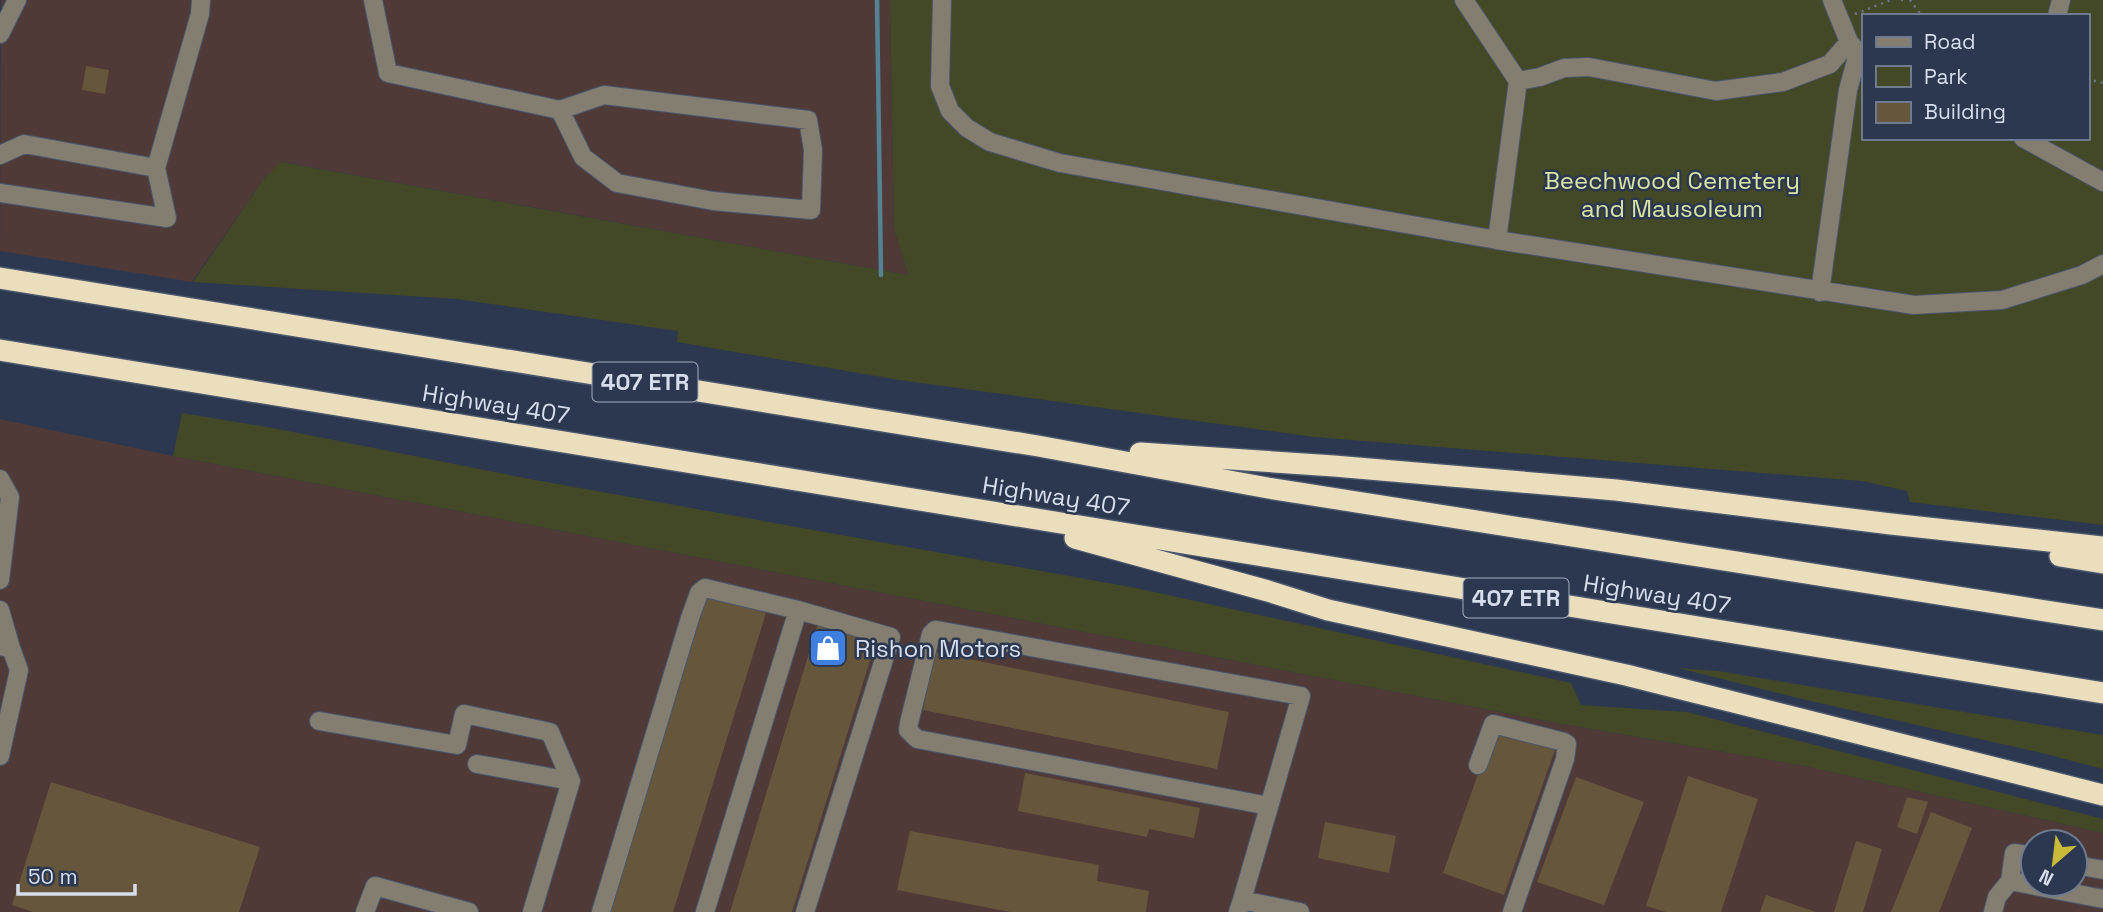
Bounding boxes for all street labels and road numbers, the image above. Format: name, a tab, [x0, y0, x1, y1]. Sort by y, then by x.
road number: 407 ETR	[592, 362, 698, 402]
street label: Highway 407	[420, 377, 572, 431]
street label: Highway 407	[980, 469, 1132, 523]
street label: Highway 407	[1581, 567, 1733, 621]
road number: 407 ETR	[1464, 578, 1568, 618]

